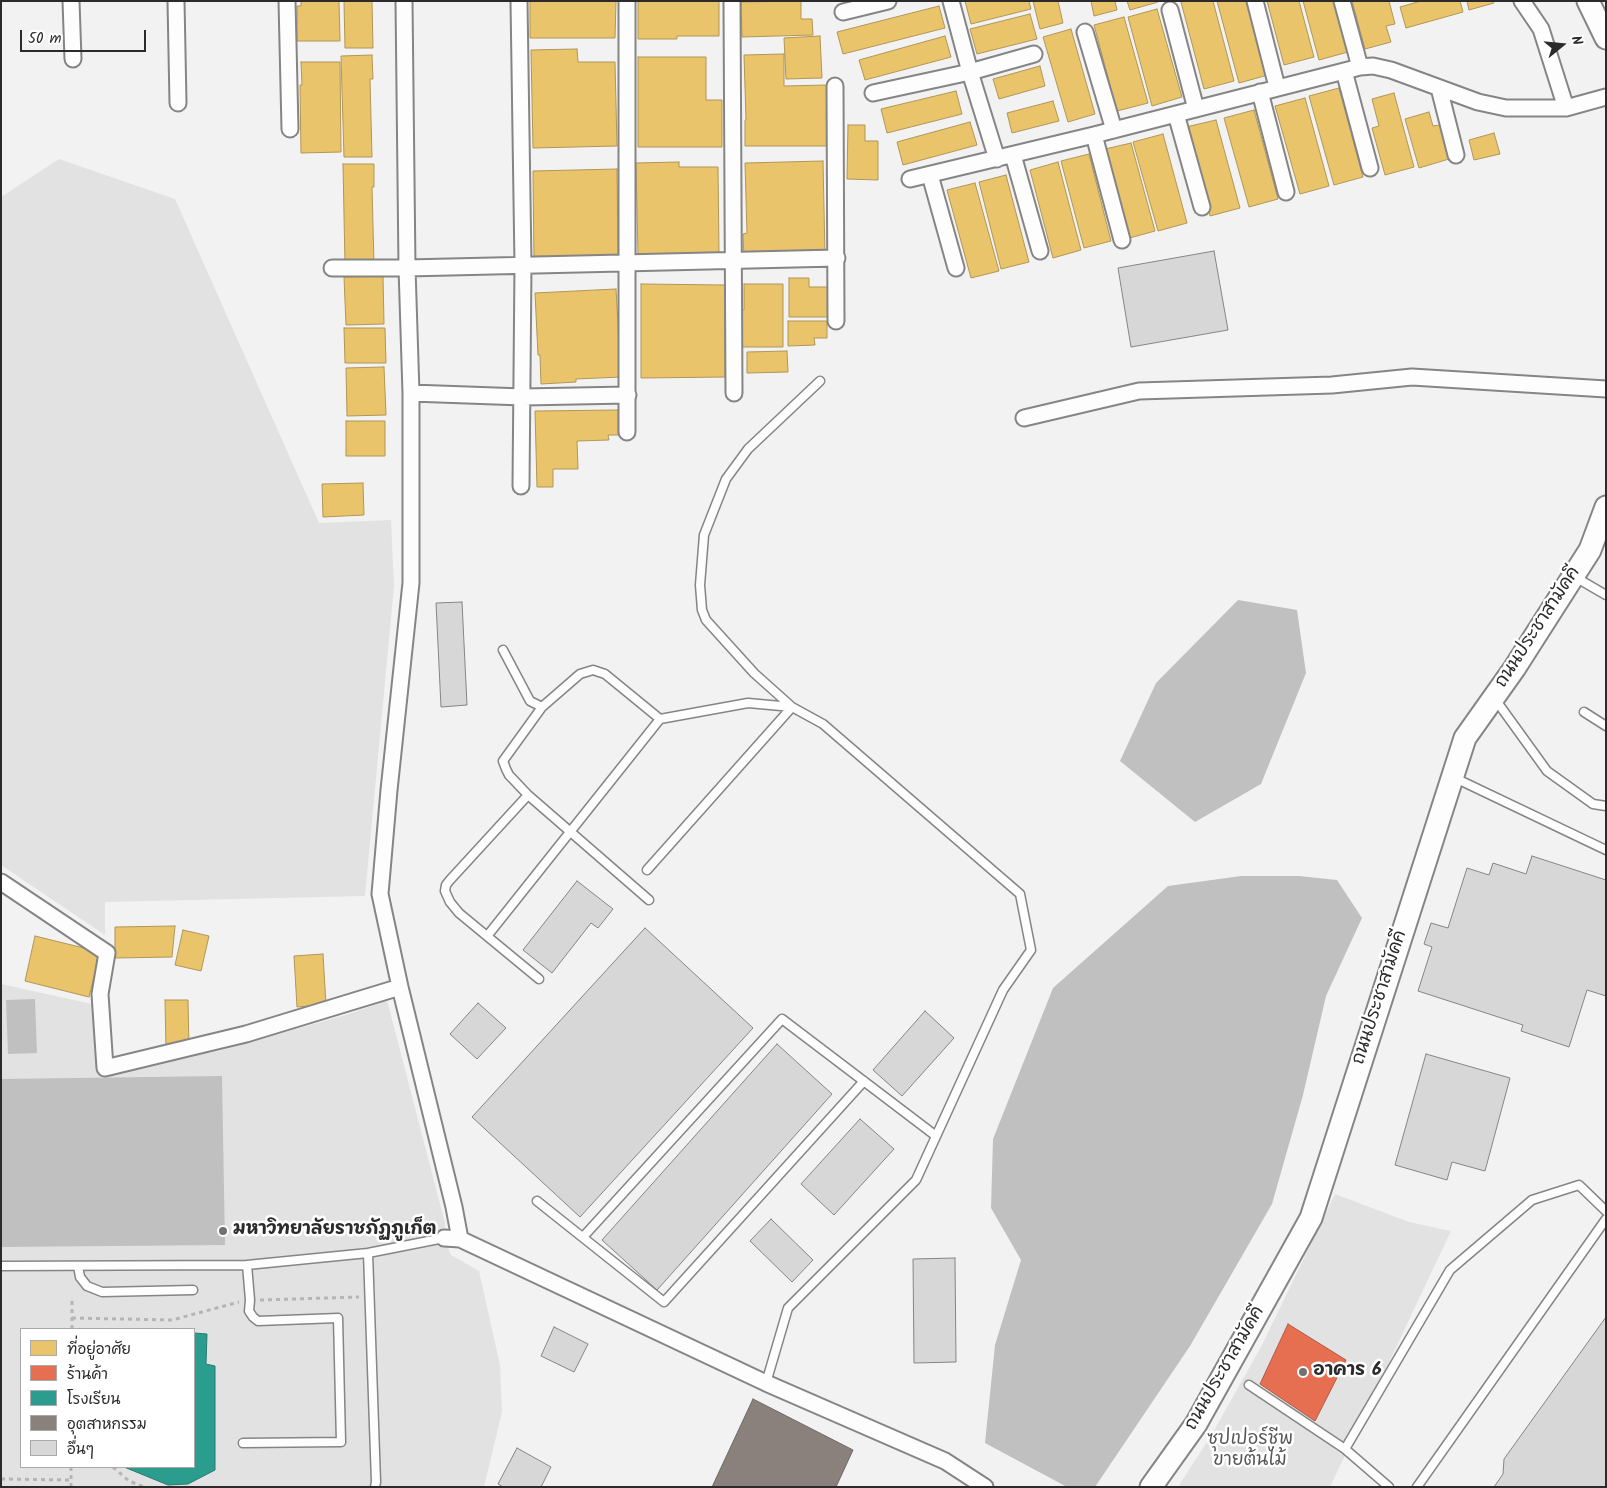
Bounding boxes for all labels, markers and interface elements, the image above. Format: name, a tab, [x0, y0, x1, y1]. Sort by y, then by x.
scale bar	[22, 20, 149, 52]
north arrow	[1537, 20, 1587, 70]
text: 50 m	[28, 27, 62, 51]
text: N	[1565, 33, 1588, 48]
street label: ถนนประชาสามัคคี	[1492, 564, 1586, 692]
street label: ถนนประชาสามัคคี	[1349, 928, 1413, 1068]
place label: มหาวิทยาลัยราชภัฏภูเก็ต	[233, 1220, 437, 1242]
marker: มหาวิทยาลัยราชภัฏภูเก็ต	[217, 1225, 229, 1237]
street label: ถนนประชาสามัคคี	[1182, 1303, 1270, 1435]
legend	[20, 1328, 195, 1468]
text: ที่อยู่อาศัย	[67, 1338, 131, 1362]
place label: อาคาร 6	[1313, 1361, 1382, 1383]
text: ร้านค้า	[67, 1363, 108, 1387]
marker: อาคาร 6	[1297, 1366, 1309, 1378]
text: โรงเรียน	[67, 1388, 121, 1412]
text: อุตสาหกรรม	[67, 1413, 147, 1437]
park label: ซุปเปอร์ชีพ ขายต้นไม้	[1207, 1430, 1293, 1472]
text: อื่นๆ	[67, 1438, 94, 1462]

